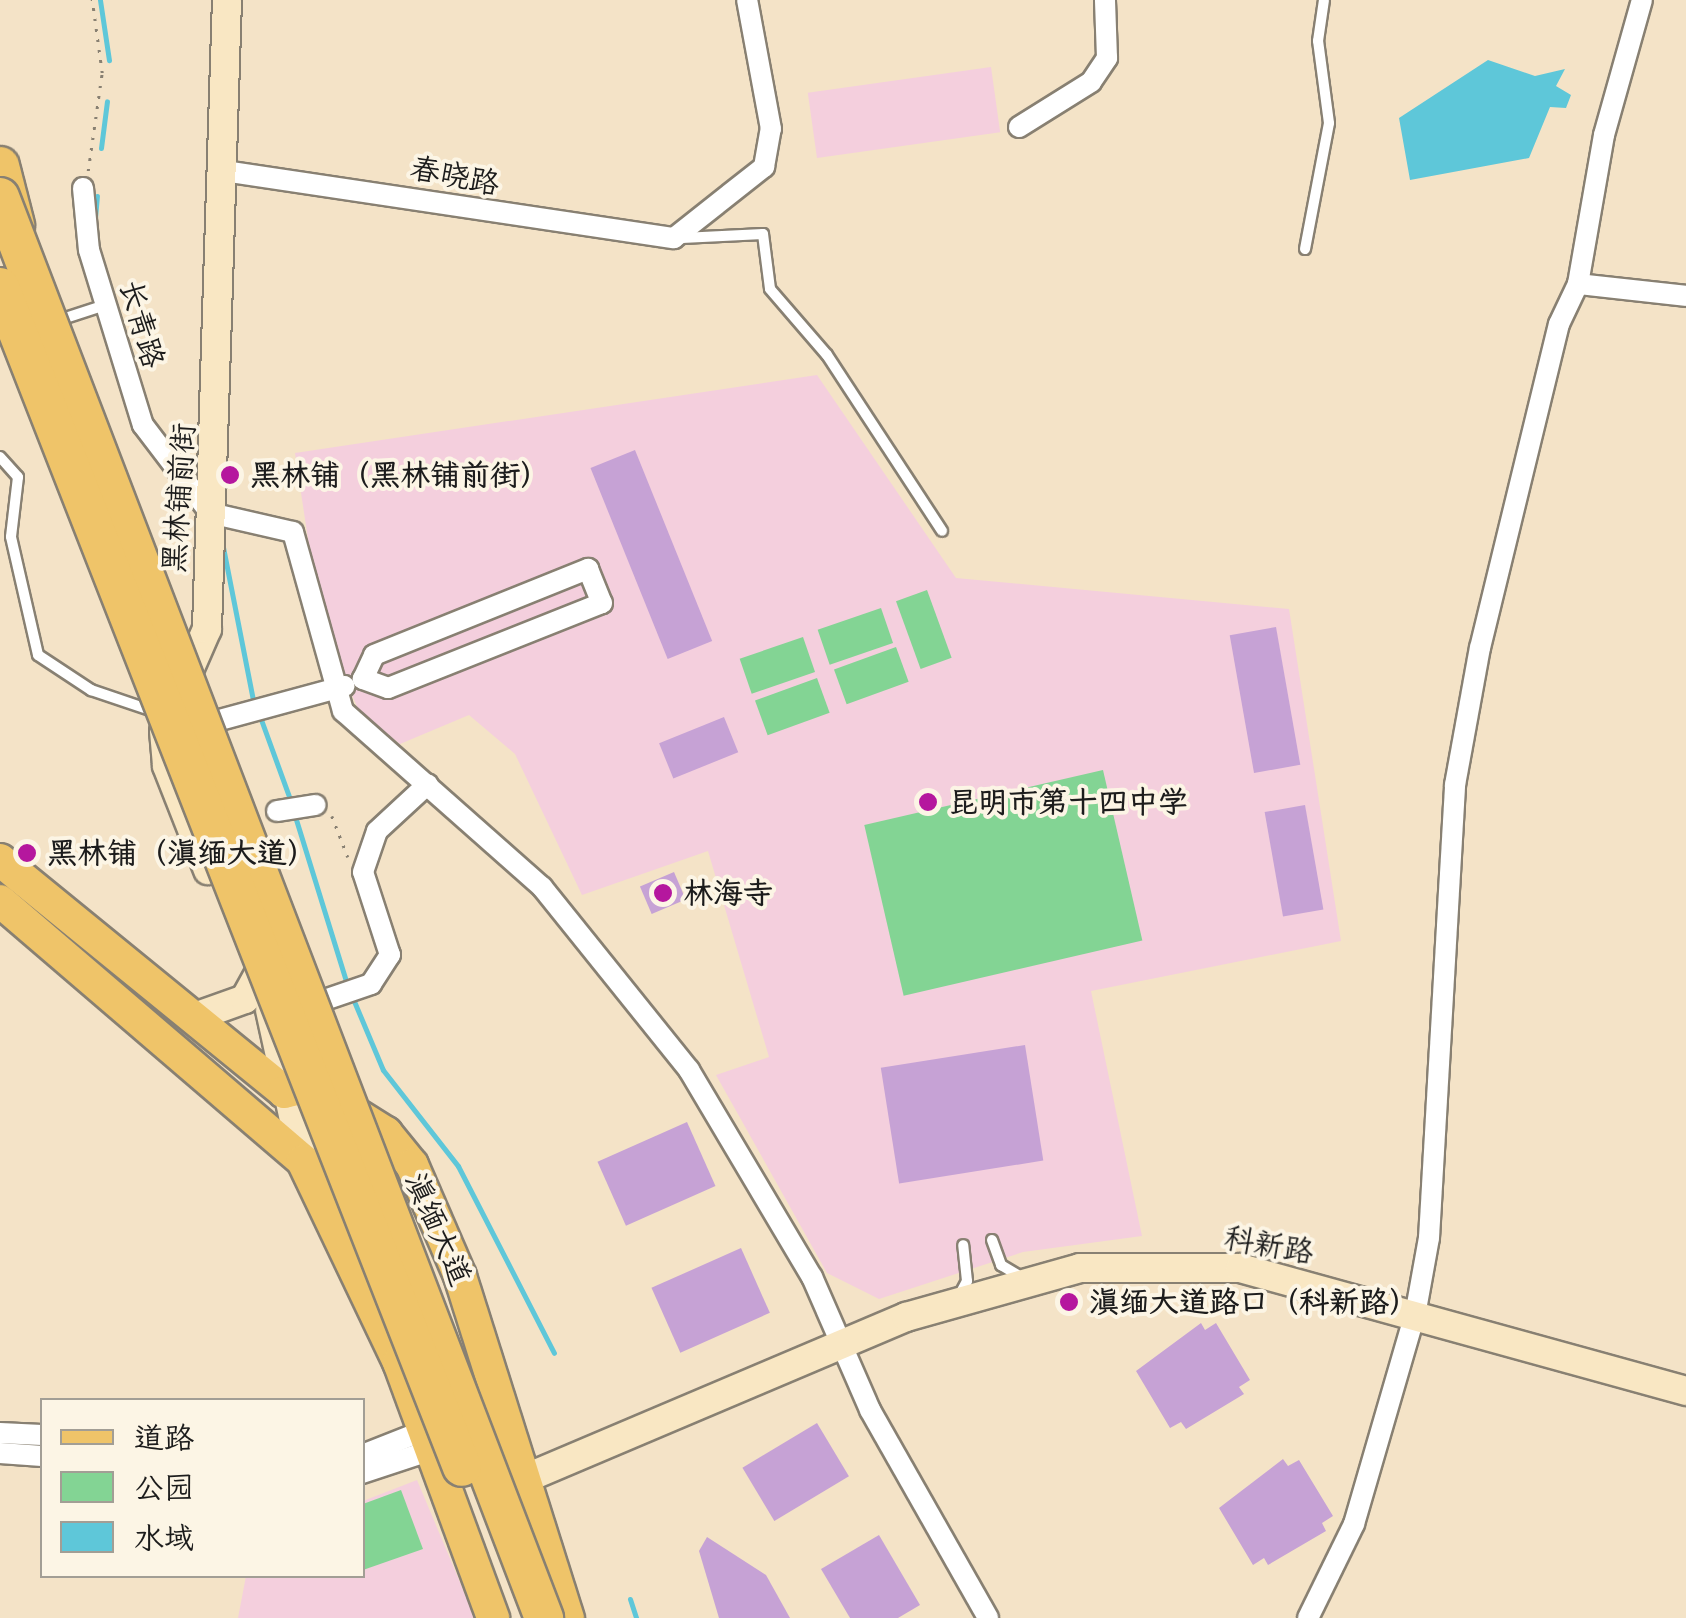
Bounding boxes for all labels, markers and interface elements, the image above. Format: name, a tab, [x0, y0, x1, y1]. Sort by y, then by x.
street label: 春晓路	[407, 150, 503, 202]
street label: 长青路	[112, 276, 172, 372]
street label: 黑林铺前街	[156, 422, 202, 574]
place label: 黑林铺（黑林铺前街）	[250, 457, 550, 493]
marker: 黑林铺（黑林铺前街）	[219, 464, 241, 486]
place label: 昆明市第十四中学	[948, 784, 1188, 820]
marker: 昆明市第十四中学	[917, 791, 939, 813]
place label: 黑林铺（滇缅大道）	[47, 835, 317, 871]
marker: 黑林铺（滇缅大道）	[16, 842, 38, 864]
place label: 林海寺	[683, 875, 773, 911]
marker: 林海寺	[652, 882, 674, 904]
street label: 滇缅大道	[397, 1167, 479, 1291]
street label: 科新路	[1222, 1219, 1316, 1271]
place label: 滇缅大道路口（科新路）	[1089, 1284, 1419, 1320]
marker: 滇缅大道路口（科新路）	[1058, 1291, 1080, 1313]
legend	[40, 1398, 365, 1578]
text: 道路	[134, 1417, 194, 1458]
text: 公园	[134, 1467, 194, 1508]
text: 水域	[134, 1517, 194, 1558]

